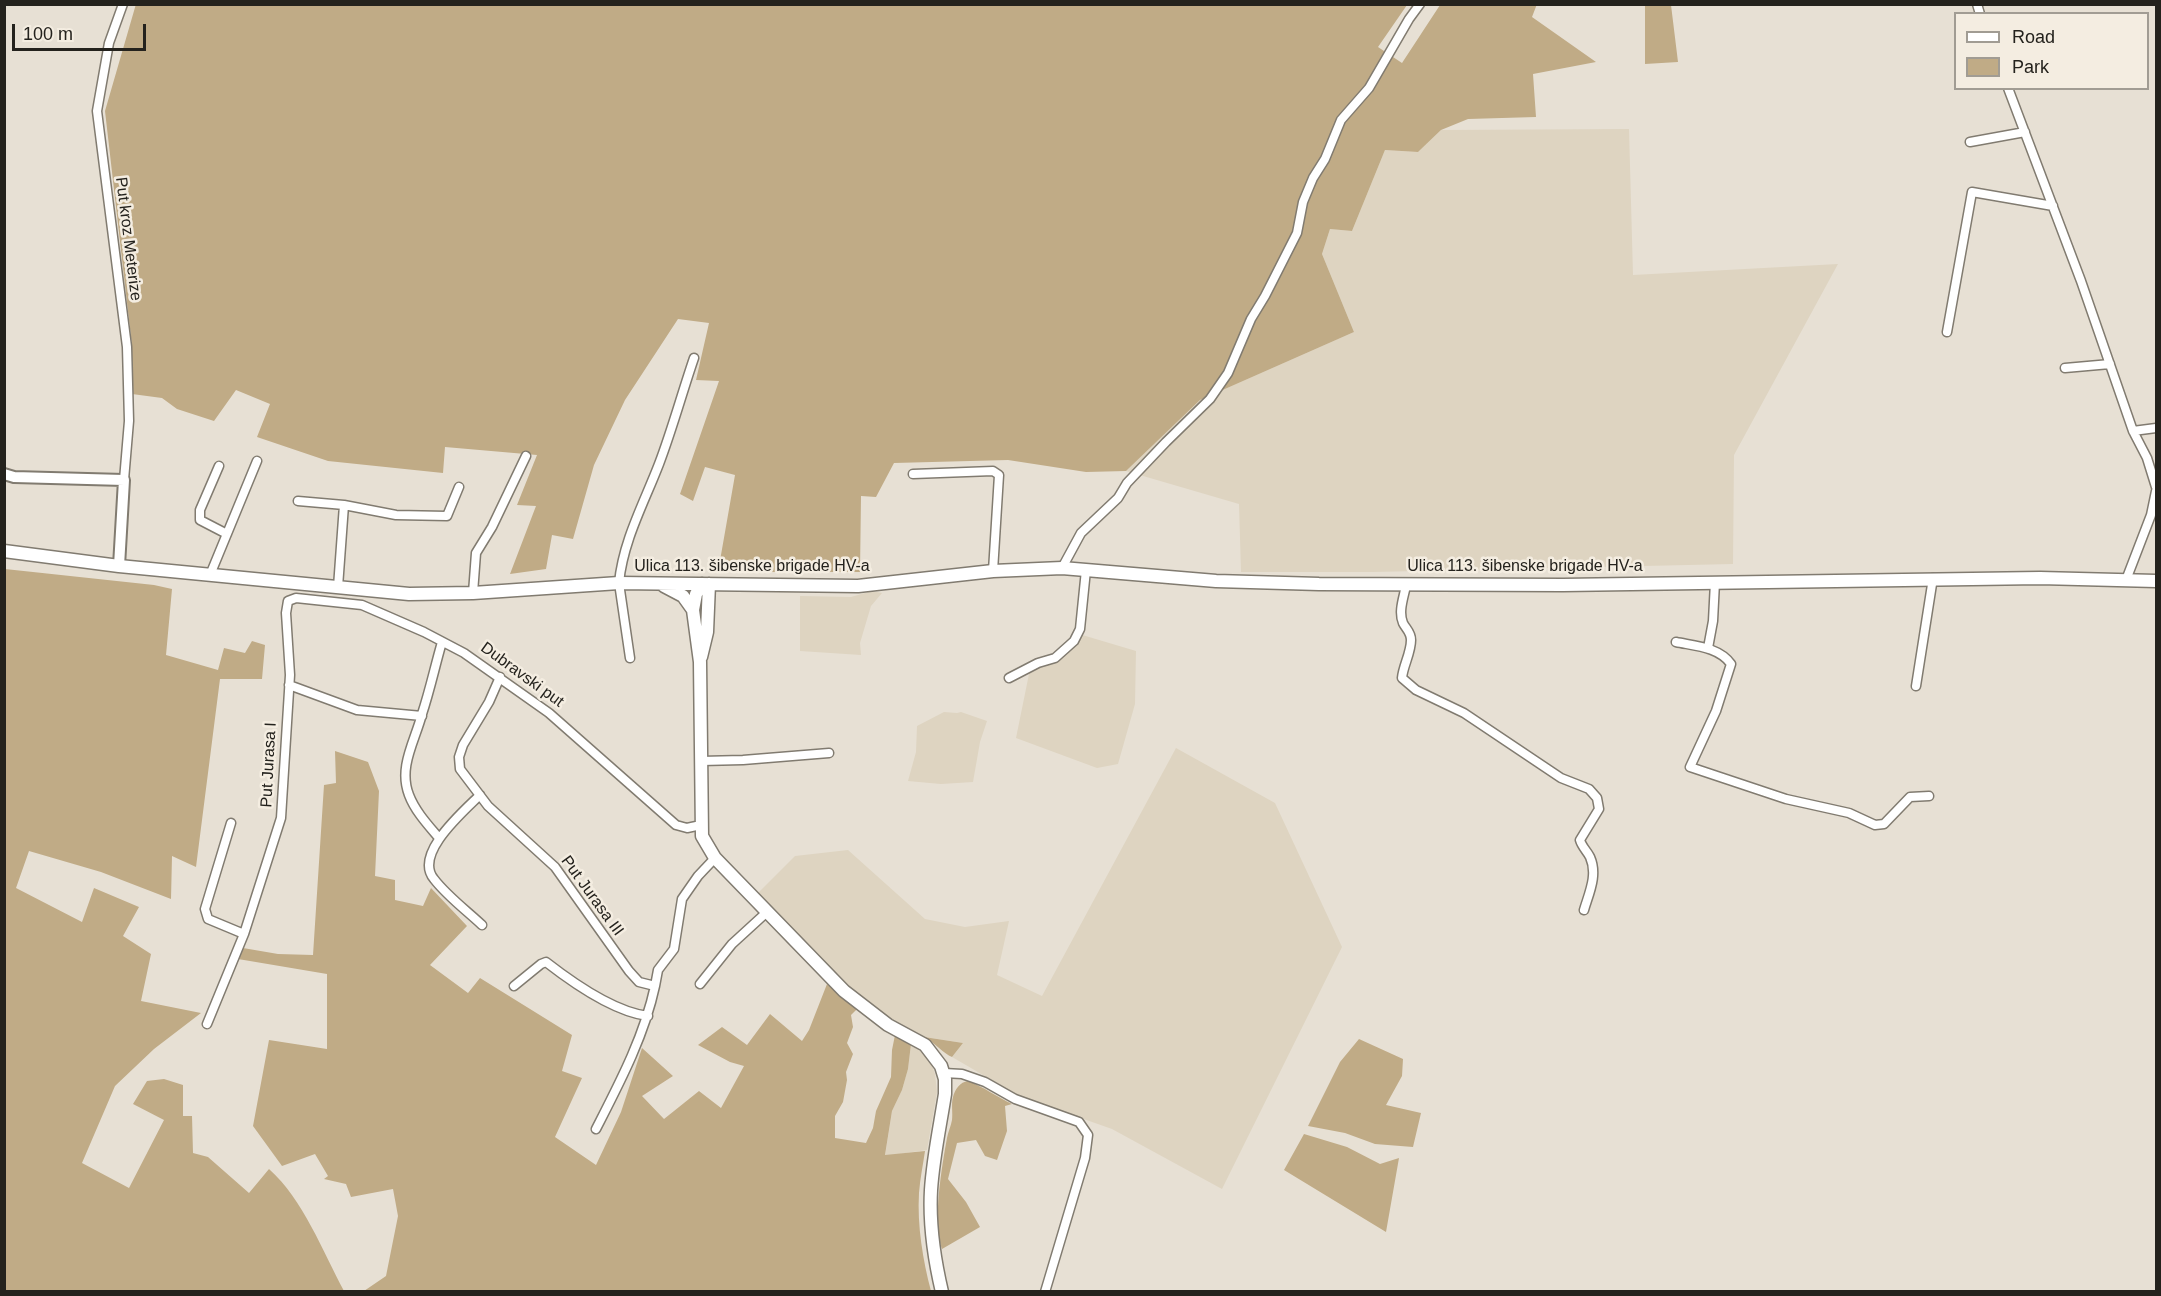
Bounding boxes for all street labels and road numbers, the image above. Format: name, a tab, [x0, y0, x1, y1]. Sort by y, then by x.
street label: Put kroz Meterize	[111, 176, 145, 302]
street label: Ulica 113. šibenske brigade HV-a	[634, 557, 870, 577]
street label: Ulica 113. šibenske brigade HV-a	[1407, 557, 1643, 577]
street label: Dubravski put	[477, 638, 567, 712]
street label: Put Jurasa I	[257, 722, 281, 808]
street label: Put Jurasa III	[557, 852, 627, 940]

